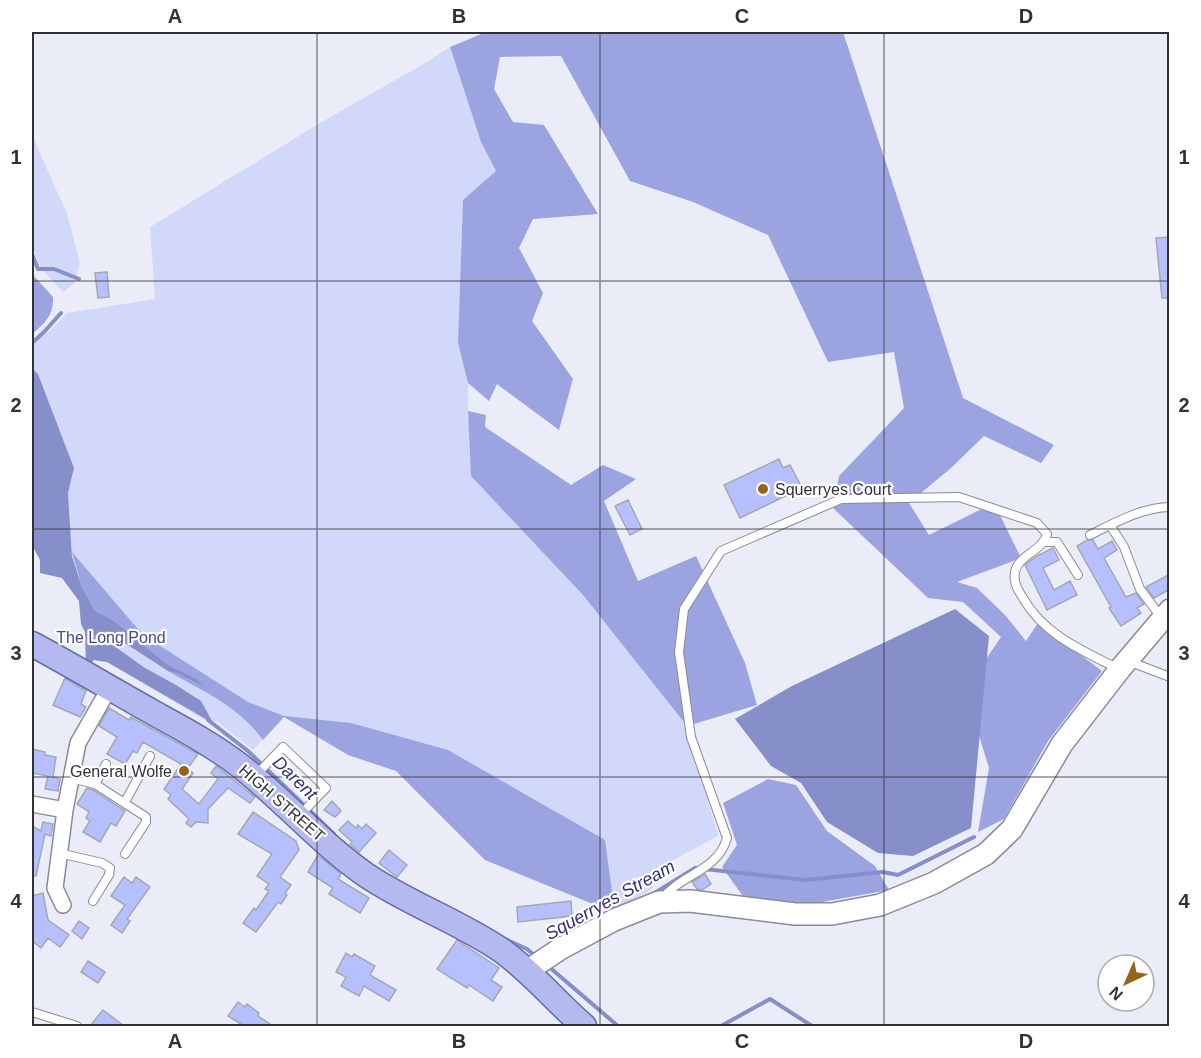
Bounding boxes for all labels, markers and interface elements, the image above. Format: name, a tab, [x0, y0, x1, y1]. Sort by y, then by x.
text: A	[168, 5, 182, 27]
text: B	[452, 5, 466, 27]
text: C	[735, 5, 749, 27]
text: D	[1019, 5, 1033, 27]
text: 1	[10, 146, 22, 168]
text: 1	[1178, 146, 1190, 168]
text: 2	[10, 394, 22, 416]
text: 2	[1178, 394, 1190, 416]
place label: Squerryes Court	[775, 481, 892, 498]
marker: Squerryes Court	[756, 482, 770, 496]
park label: The Long Pond	[56, 629, 166, 646]
text: 3	[10, 642, 22, 664]
text: 3	[1178, 642, 1190, 664]
water label: Darent	[269, 752, 322, 805]
street label: HIGH STREET	[236, 761, 328, 845]
place label: General Wolfe	[70, 763, 172, 780]
marker: General Wolfe	[177, 764, 191, 778]
water label: Squerryes Stream	[542, 856, 678, 944]
text: 4	[10, 890, 22, 912]
text: 4	[1178, 890, 1190, 912]
north arrow	[1096, 953, 1156, 1013]
text: N	[1106, 983, 1126, 1004]
text: A	[168, 1030, 182, 1052]
text: B	[452, 1030, 466, 1052]
text: C	[735, 1030, 749, 1052]
text: D	[1019, 1030, 1033, 1052]

